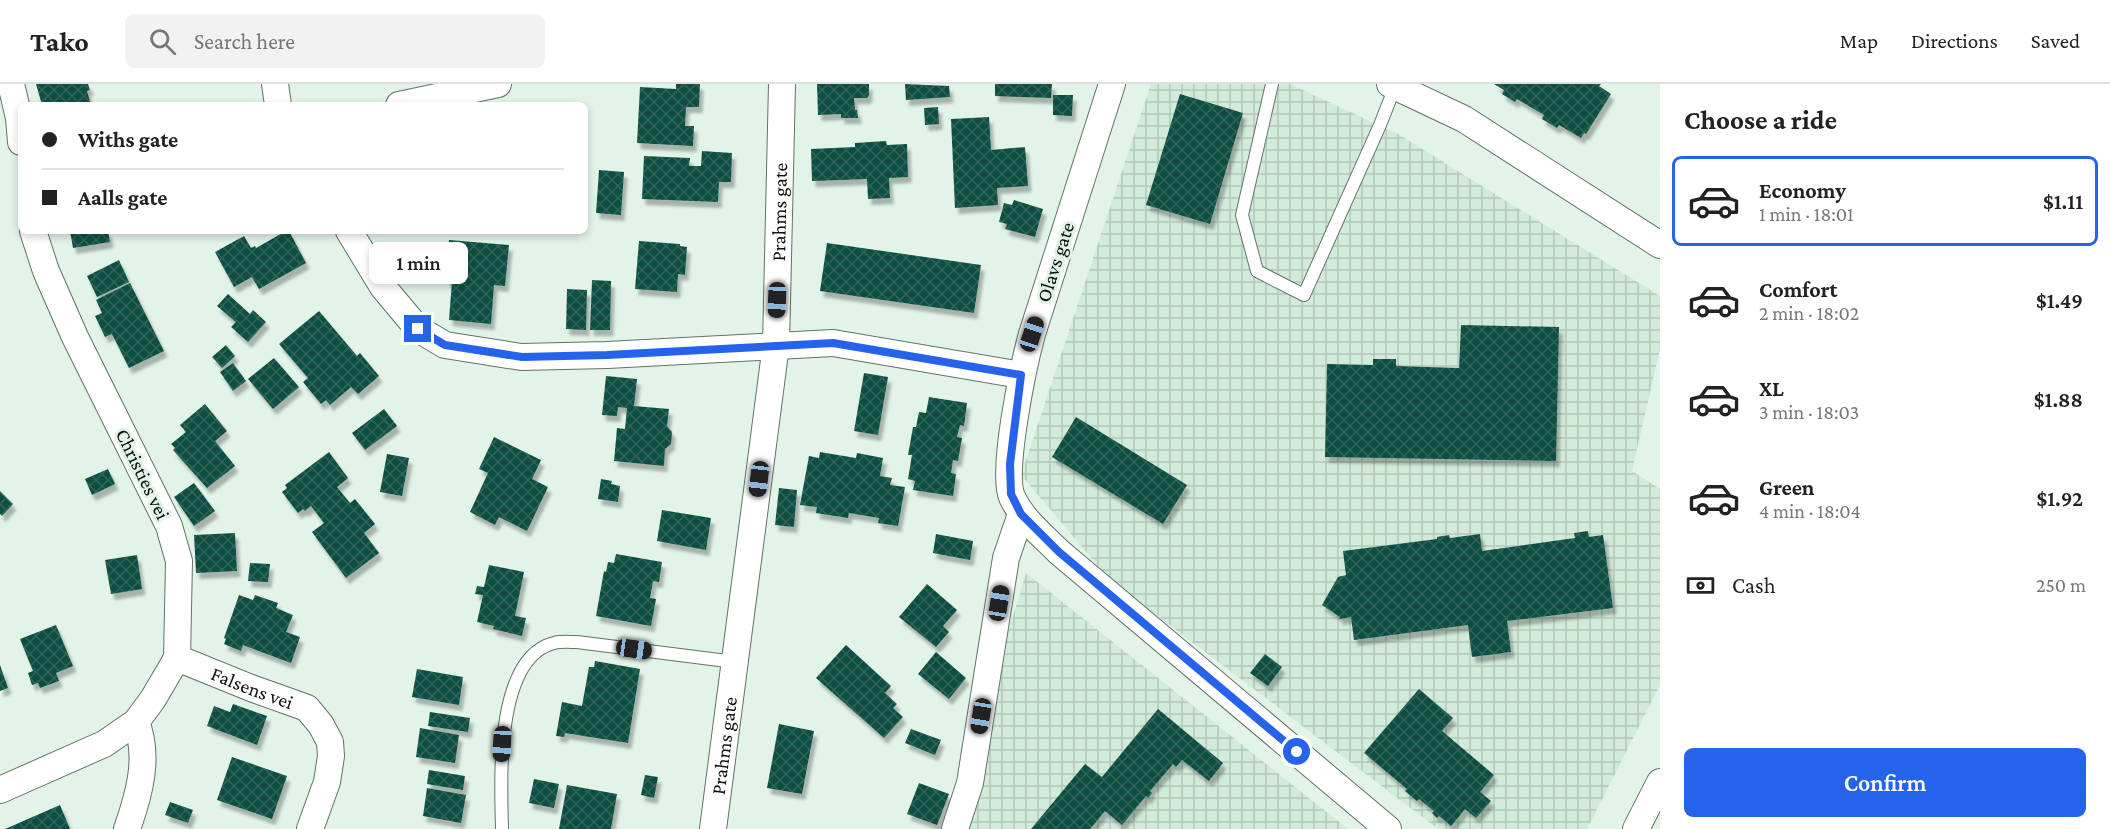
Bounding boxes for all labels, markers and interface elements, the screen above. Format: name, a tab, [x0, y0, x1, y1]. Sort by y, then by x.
search box	[125, 14, 545, 68]
icon: search	[146, 25, 179, 58]
text: Tako	[30, 26, 89, 57]
text: Search here	[194, 29, 295, 54]
text: Map	[1840, 29, 1878, 53]
text: Directions	[1911, 29, 1998, 53]
text: Saved	[2031, 29, 2080, 53]
text: Choose a ride	[1684, 105, 1837, 135]
text: Withs gate	[78, 127, 178, 152]
street label: Prahms gate	[767, 162, 792, 262]
icon: car	[1687, 174, 1741, 228]
text: Economy	[1759, 178, 1846, 203]
text: Aalls gate	[78, 185, 167, 210]
text: $1.11	[2043, 189, 2083, 214]
text: 1 min · 18:01	[1759, 203, 1854, 225]
street label: Olavs gate	[1032, 219, 1079, 305]
callout: 1 min	[368, 242, 468, 284]
text: 1 min	[396, 252, 441, 274]
icon: car	[1687, 273, 1741, 327]
text: Comfort	[1759, 277, 1837, 302]
car	[767, 282, 787, 318]
text: $1.49	[2036, 288, 2083, 313]
text: 2 min · 18:02	[1759, 302, 1859, 324]
car	[1018, 314, 1046, 354]
route end	[404, 315, 431, 342]
icon: car	[1687, 372, 1741, 426]
text: XL	[1759, 376, 1784, 401]
text: $1.88	[2034, 387, 2083, 412]
text: 3 min · 18:03	[1759, 401, 1859, 423]
street label: Christies vei	[112, 425, 174, 523]
car	[748, 460, 770, 498]
icon: car	[1687, 471, 1741, 525]
text: Green	[1759, 475, 1815, 500]
text: $1.92	[2036, 486, 2083, 511]
text: 4 min · 18:04	[1759, 500, 1861, 522]
icon: cash	[1684, 569, 1717, 602]
text: Cash	[1732, 573, 1776, 598]
text: 250 m	[2036, 574, 2086, 596]
car	[987, 584, 1011, 622]
car	[615, 638, 653, 660]
street label: Falsens vei	[208, 662, 296, 713]
street label: Prahms gate	[707, 695, 741, 796]
car	[969, 697, 993, 735]
car	[492, 726, 512, 762]
route start	[1283, 738, 1310, 765]
button: Confirm	[1684, 748, 2086, 817]

